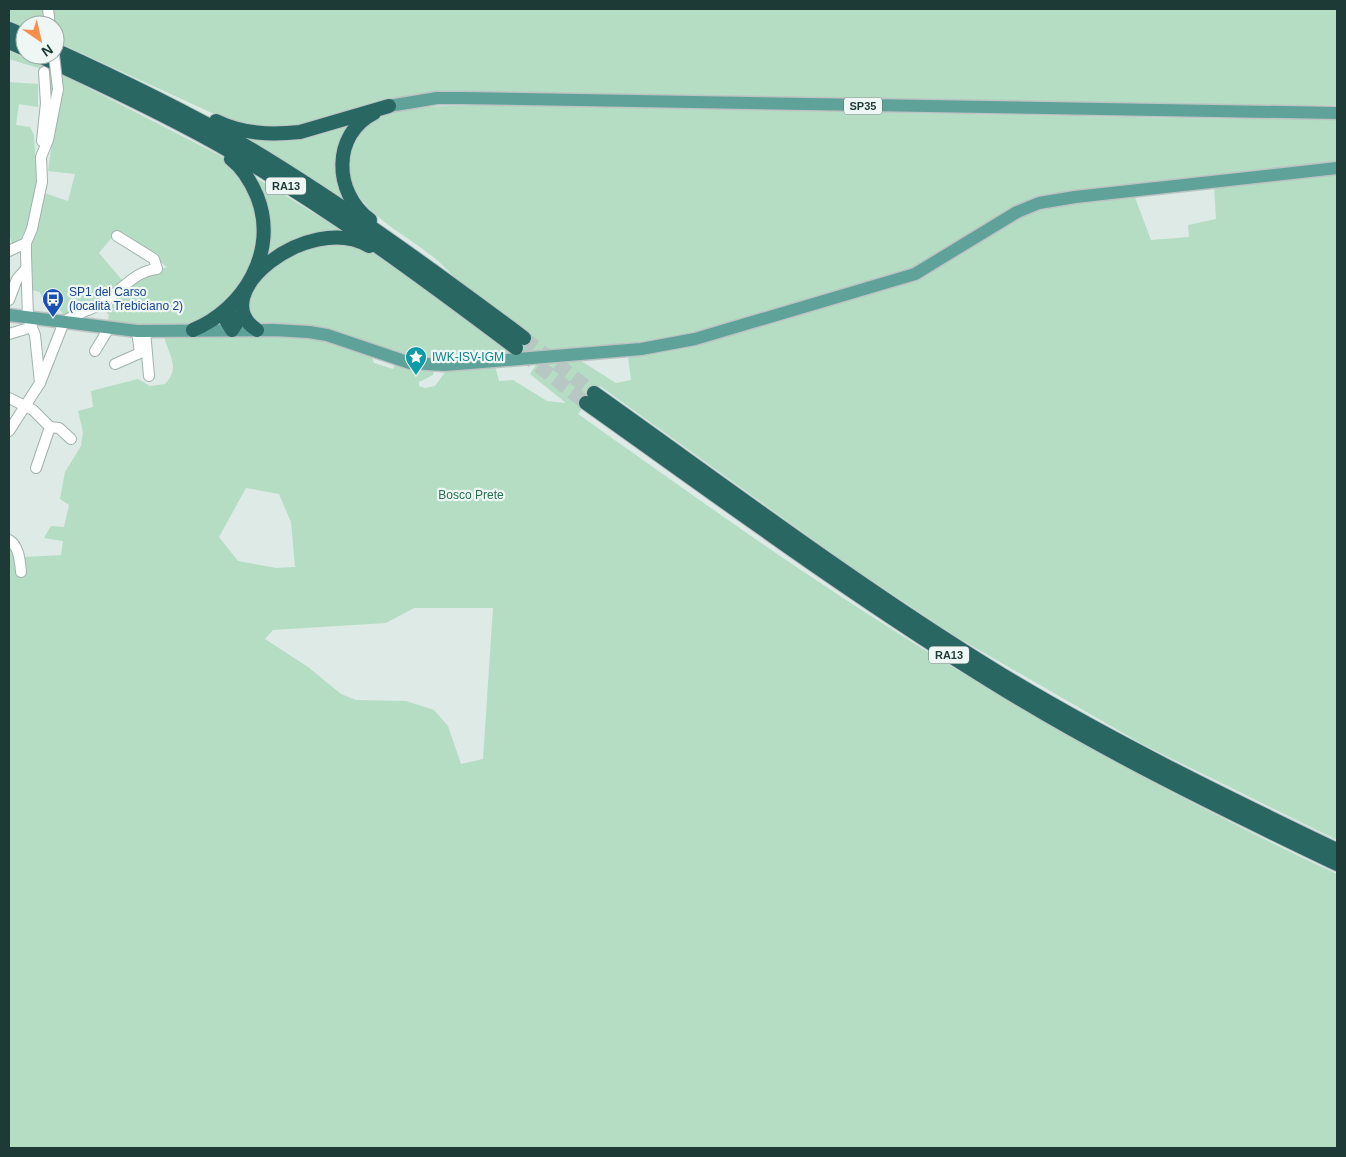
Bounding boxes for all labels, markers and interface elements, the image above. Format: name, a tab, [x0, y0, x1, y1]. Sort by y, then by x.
north arrow	[15, 15, 65, 65]
text: N	[39, 41, 56, 60]
road number: SP35	[844, 98, 882, 114]
road number: RA13	[266, 178, 306, 195]
place label: SP1 del Carso (località Trebiciano 2)	[69, 285, 183, 313]
bus stop icon: SP1 del Carso (località Trebiciano 2)	[41, 287, 65, 318]
place icon: IWK-ISV-IGM	[404, 345, 428, 376]
place label: IWK-ISV-IGM	[432, 350, 504, 364]
park label: Bosco Prete	[438, 488, 504, 502]
road number: RA13	[929, 646, 969, 664]

